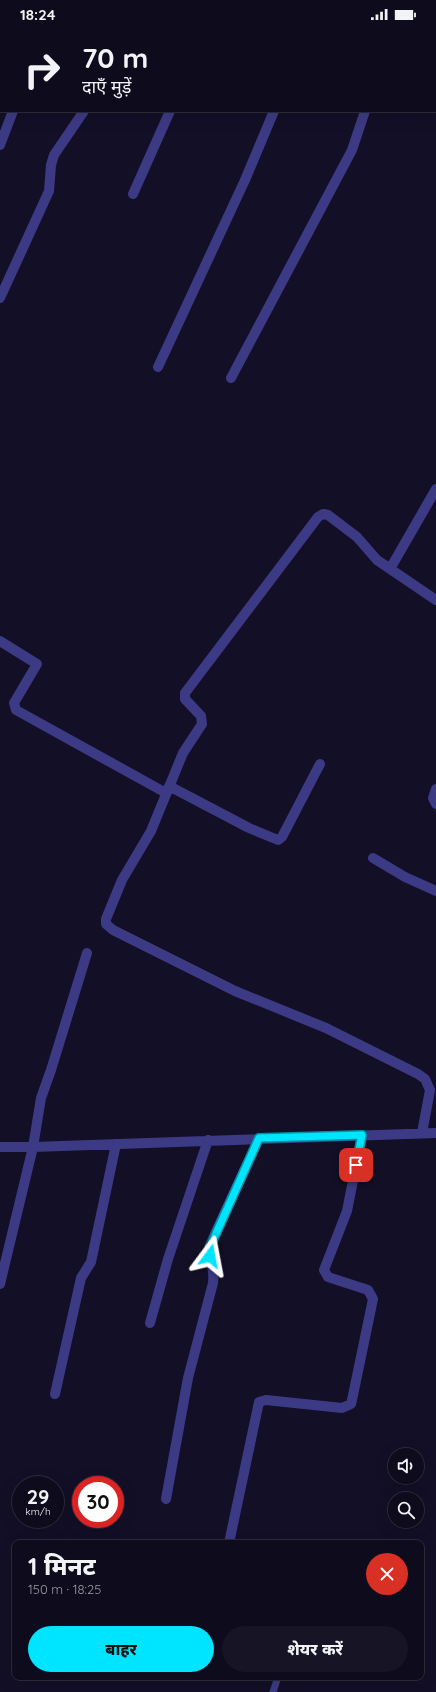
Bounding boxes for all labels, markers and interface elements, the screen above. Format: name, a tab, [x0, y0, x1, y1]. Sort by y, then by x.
text: 18:24	[20, 5, 56, 24]
text: 70 m	[82, 40, 148, 75]
icon: right	[16, 44, 68, 96]
text: दाएँ मुड़ें	[82, 75, 131, 98]
pin	[339, 1148, 373, 1182]
icon: arrive	[345, 1154, 367, 1176]
position arrow	[189, 1235, 231, 1277]
map controls	[388, 1448, 424, 1528]
button: sound	[388, 1448, 424, 1484]
speed limit sign: 30	[72, 1476, 124, 1528]
text: 29	[27, 1484, 49, 1509]
button: search	[388, 1492, 424, 1528]
text: km/h	[25, 1505, 51, 1518]
text: 1 मिनट	[28, 1551, 96, 1581]
button: close	[366, 1553, 408, 1595]
text: 150 m · 18:25	[28, 1581, 101, 1597]
button: बाहर	[28, 1626, 214, 1672]
button: शेयर करें	[222, 1626, 408, 1672]

